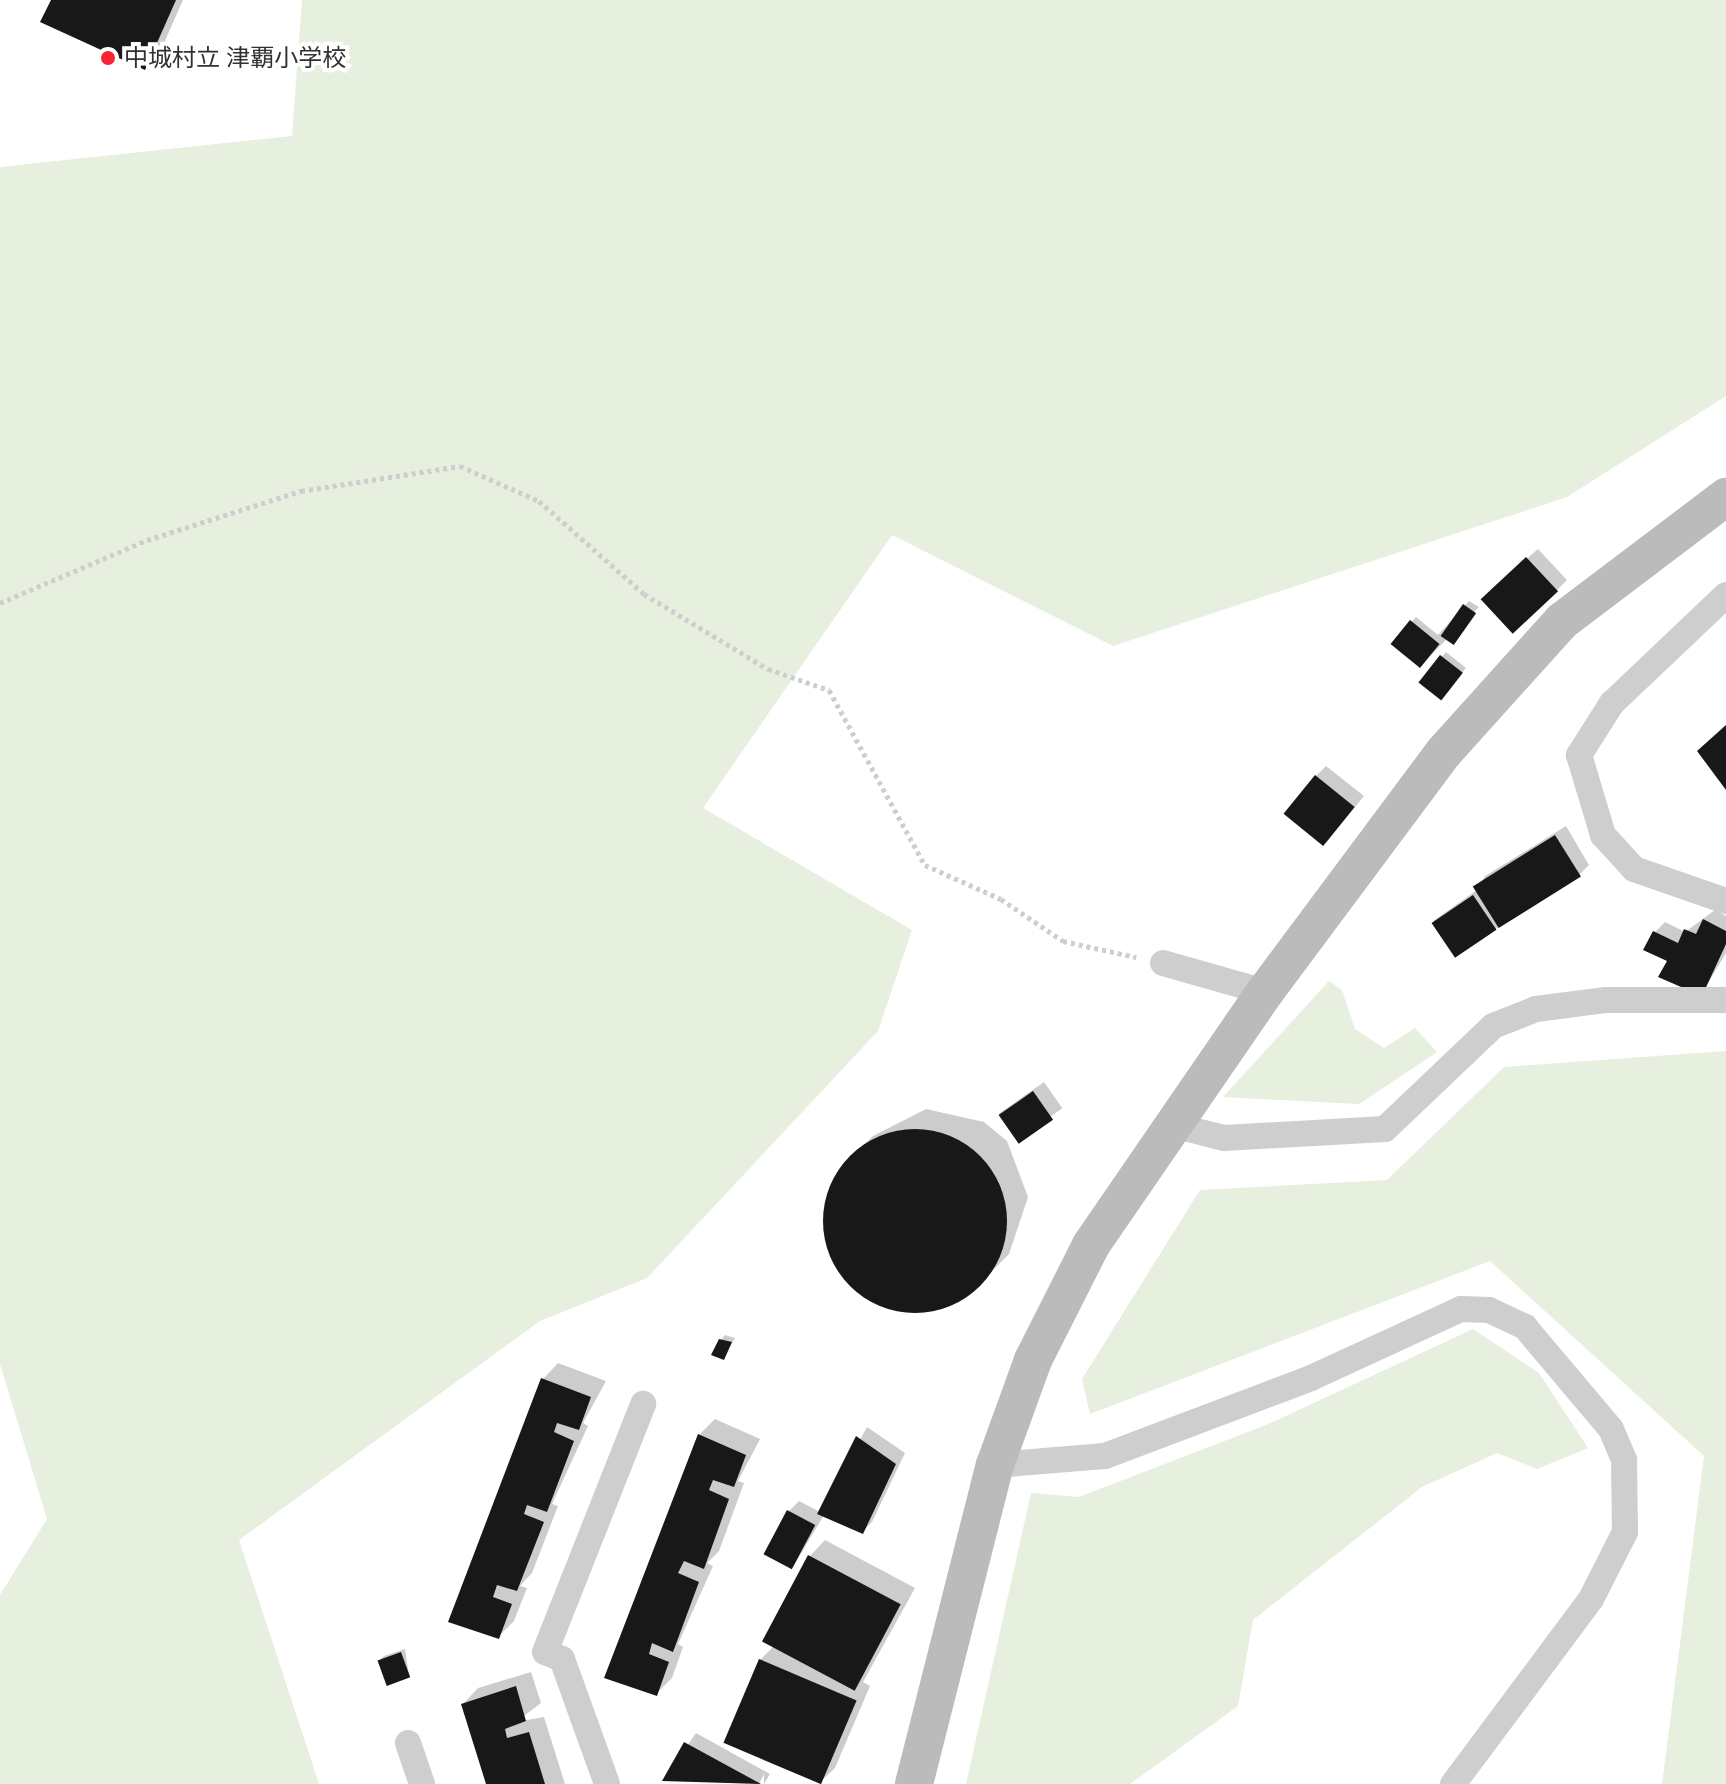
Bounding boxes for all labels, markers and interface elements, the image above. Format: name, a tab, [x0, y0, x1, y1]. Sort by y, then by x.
place label: 中城村立 津覇小学校	[124, 44, 346, 72]
marker: 中城村立 津覇小学校	[99, 49, 117, 67]

